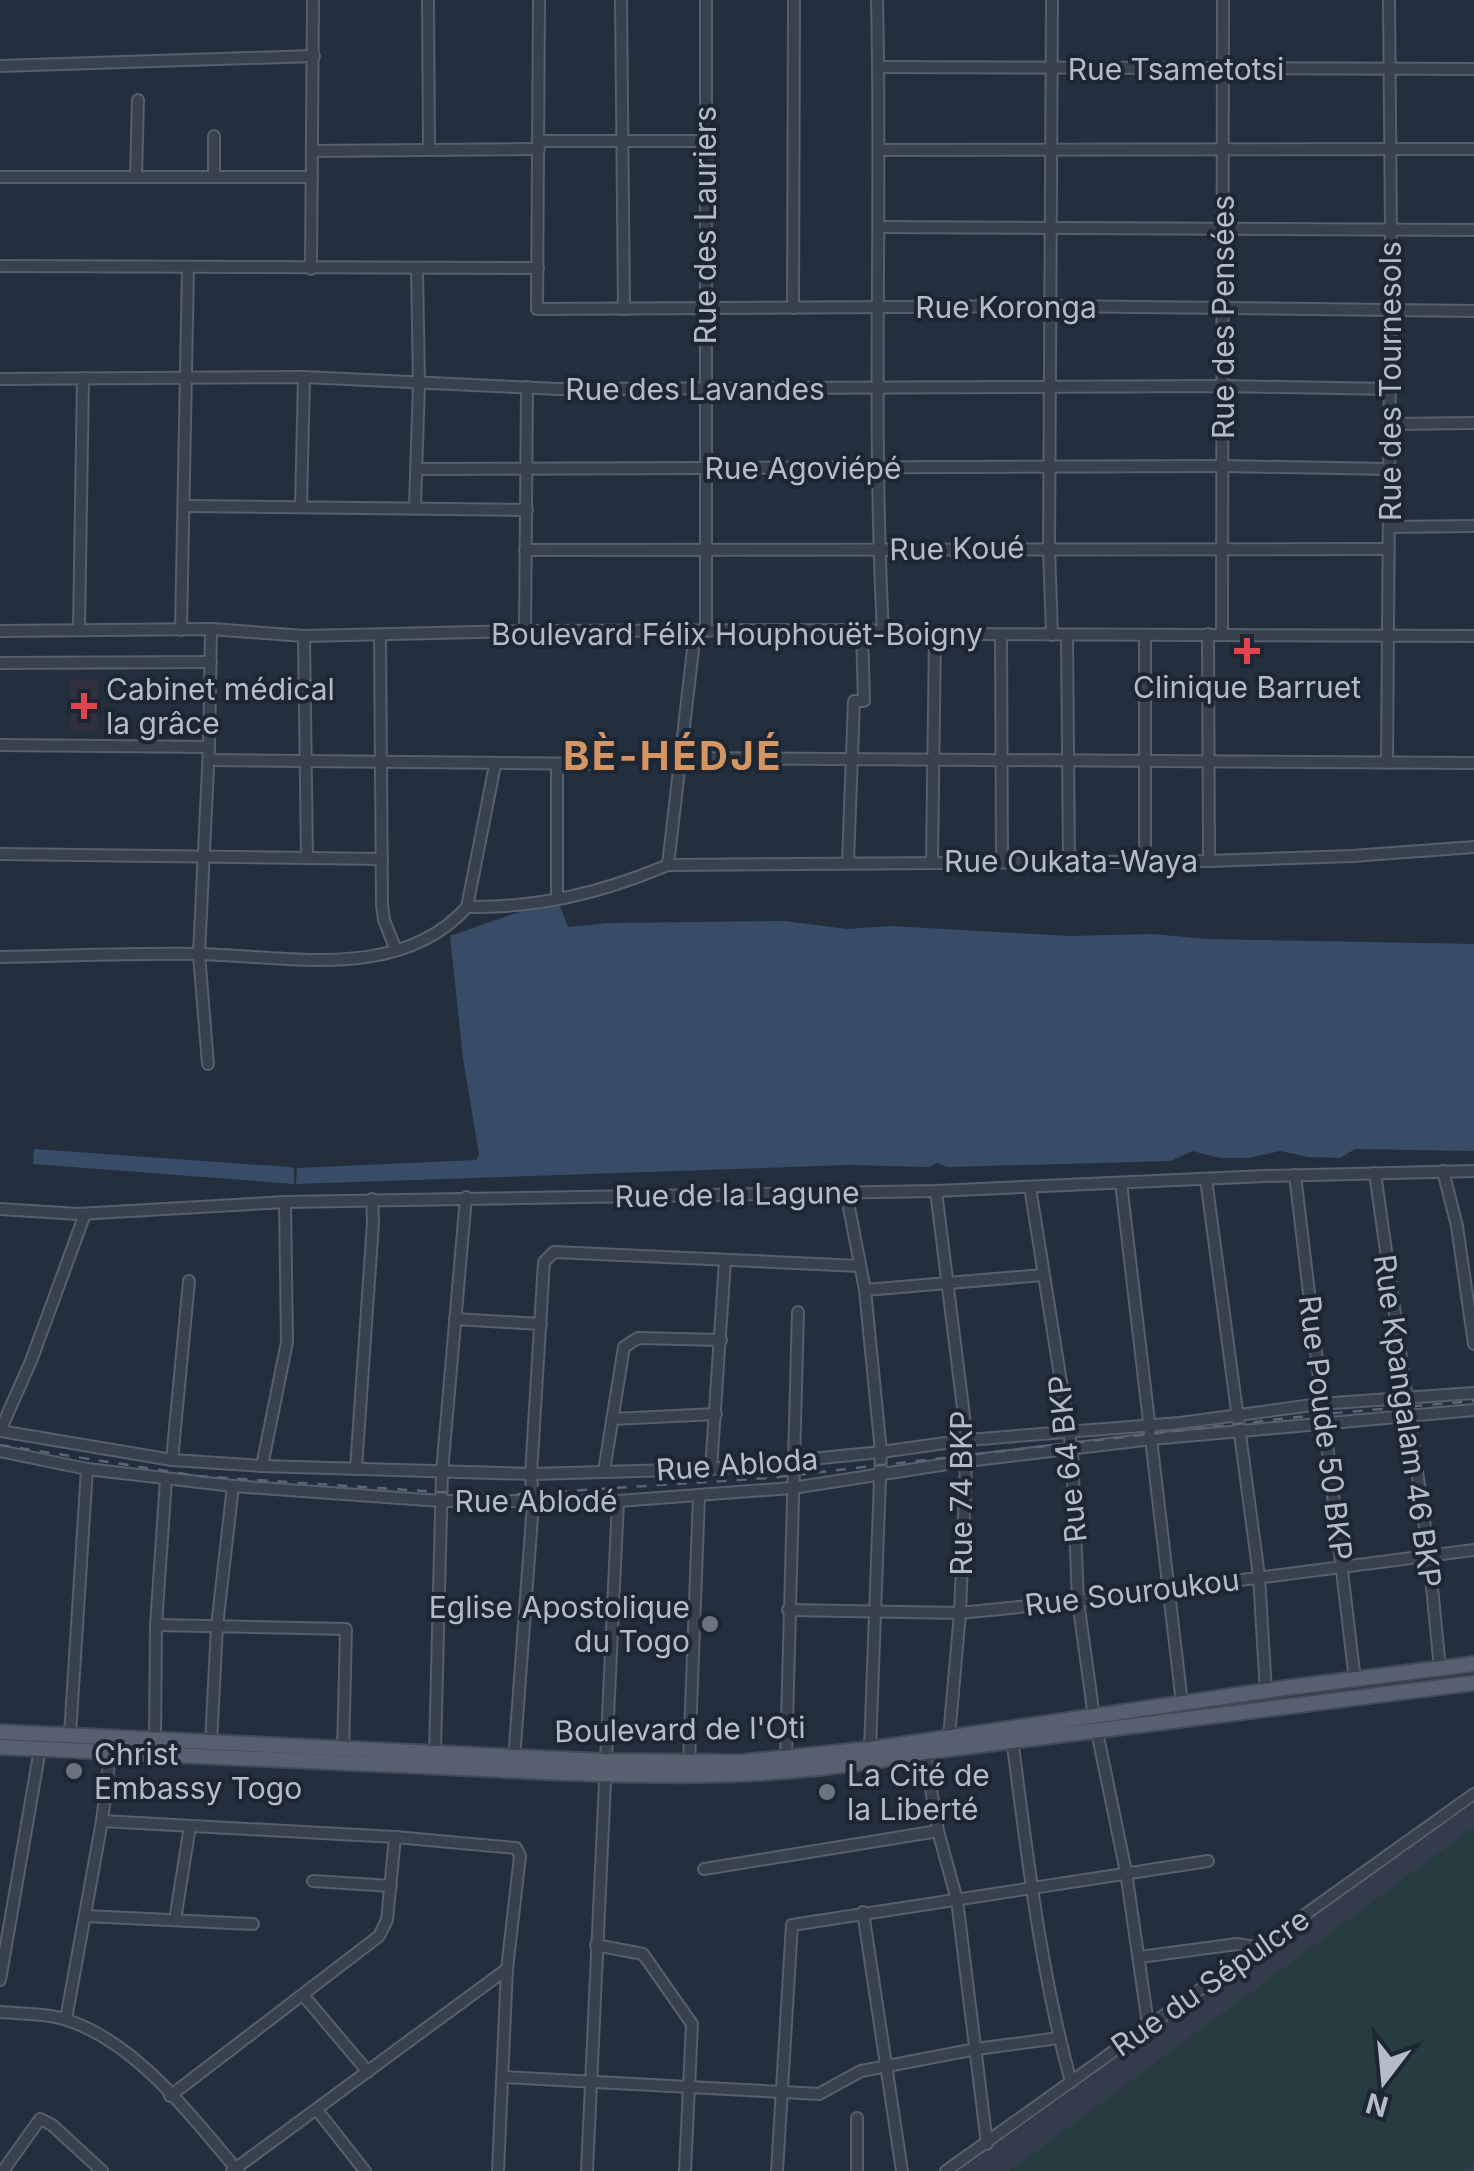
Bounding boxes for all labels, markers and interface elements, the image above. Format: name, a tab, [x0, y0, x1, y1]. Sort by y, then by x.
street label: Rue Tsametotsi	[1068, 51, 1284, 87]
street label: Rue des Lauriers	[687, 106, 723, 344]
street label: Rue des Pensées	[1205, 195, 1241, 439]
street label: Rue des Tournesols	[1372, 241, 1408, 521]
street label: Rue Koronga	[915, 289, 1097, 325]
street label: Rue des Lavandes	[565, 371, 825, 407]
street label: Rue Agoviépé	[705, 450, 901, 486]
street label: Rue Koué	[889, 529, 1025, 567]
street label: Boulevard Félix Houphouët-Boigny	[491, 616, 983, 652]
marker: Clinique Barruet	[1234, 638, 1260, 664]
place label: Clinique Barruet	[1133, 669, 1361, 705]
place label: Cabinet médical la grâce	[106, 671, 335, 741]
marker: Cabinet médical la grâce	[71, 693, 97, 719]
district label: BÈ-HÉDJÉ	[563, 731, 783, 780]
street label: Rue Oukata-Waya	[944, 843, 1198, 879]
street label: Rue de la Lagune	[614, 1174, 860, 1214]
street label: Rue Kpangalam 46 BKP	[1367, 1252, 1449, 1590]
street label: Rue Poude 50 BKP	[1292, 1294, 1360, 1562]
street label: Rue 64 BKP	[1040, 1373, 1094, 1545]
street label: Rue 74 BKP	[943, 1411, 979, 1575]
street label: Rue Abloda	[655, 1440, 819, 1488]
street label: Rue Ablodé	[454, 1483, 618, 1519]
street label: Rue Souroukou	[1023, 1561, 1241, 1623]
place label: Eglise Apostolique du Togo	[429, 1589, 690, 1659]
marker: Eglise Apostolique du Togo	[699, 1613, 721, 1635]
street label: Boulevard de l'Oti	[554, 1709, 806, 1749]
place label: Christ Embassy Togo	[94, 1736, 302, 1806]
place label: La Cité de la Liberté	[847, 1757, 990, 1827]
marker: Christ Embassy Togo	[63, 1760, 85, 1782]
marker: La Cité de la Liberté	[816, 1781, 838, 1803]
street label: Rue du Sépulcre	[1104, 1900, 1316, 2064]
north arrow	[1334, 2031, 1434, 2131]
text: N	[1362, 2086, 1392, 2124]

